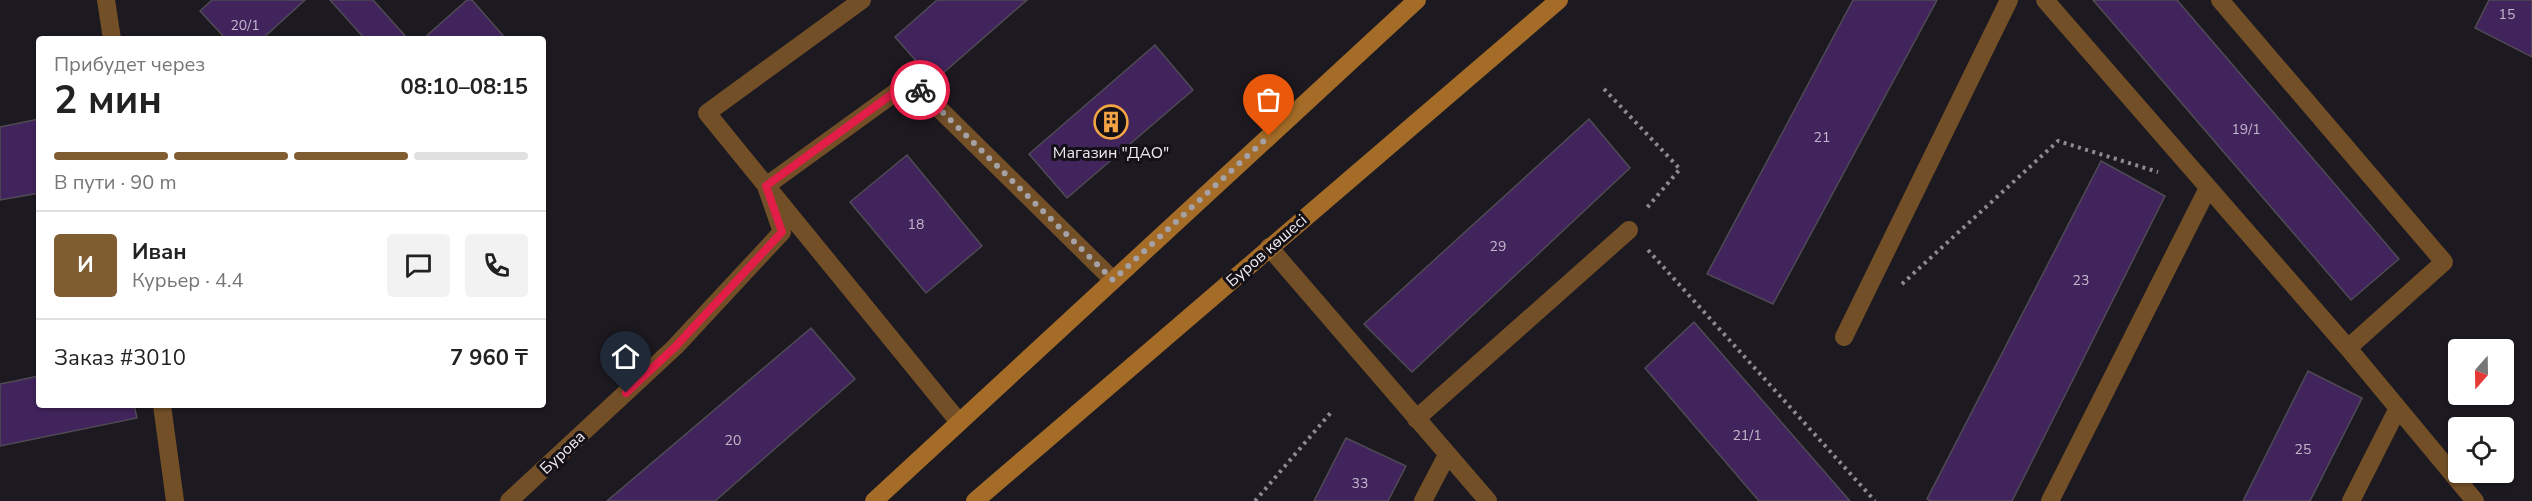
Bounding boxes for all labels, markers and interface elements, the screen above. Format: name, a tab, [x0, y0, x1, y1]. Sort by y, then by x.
house number: 15	[2499, 5, 2515, 24]
house number: 20/1	[230, 16, 260, 35]
text: Прибудет через	[54, 51, 205, 78]
courier	[890, 60, 950, 120]
text: 08:10–08:15	[400, 72, 528, 102]
text: 2 мин	[54, 74, 162, 127]
icon: bike	[904, 74, 937, 107]
pin	[1243, 74, 1294, 136]
icon: bag	[1252, 83, 1285, 116]
building icon: Магазин "ДАО"	[1093, 104, 1129, 140]
house number: 19/1	[2231, 120, 2261, 139]
house number: 21	[1814, 128, 1830, 147]
place label: Магазин "ДАО"	[1053, 142, 1169, 164]
text: В пути · 90 m	[54, 169, 177, 196]
street label: Буров көшесі	[1221, 209, 1312, 292]
house number: 18	[908, 215, 924, 234]
button: chat	[387, 234, 450, 297]
button: phone	[465, 234, 528, 297]
text: Иван	[132, 237, 187, 267]
house number: 29	[1490, 237, 1506, 256]
text: И	[77, 250, 94, 280]
text: Курьер · 4.4	[132, 267, 244, 294]
house number: 23	[2073, 271, 2089, 290]
pin	[600, 331, 651, 393]
north arrow	[2448, 339, 2514, 405]
map controls	[2448, 339, 2514, 483]
icon: home	[609, 340, 642, 373]
text: Заказ #3010	[54, 343, 186, 373]
text: 7 960 ₸	[450, 343, 528, 373]
button: locate	[2448, 417, 2514, 483]
street label: Бурова	[535, 426, 590, 479]
house number: 21/1	[1732, 426, 1762, 445]
house number: 20	[725, 431, 741, 450]
house number: 25	[2295, 440, 2311, 459]
house number: 33	[1352, 474, 1368, 493]

